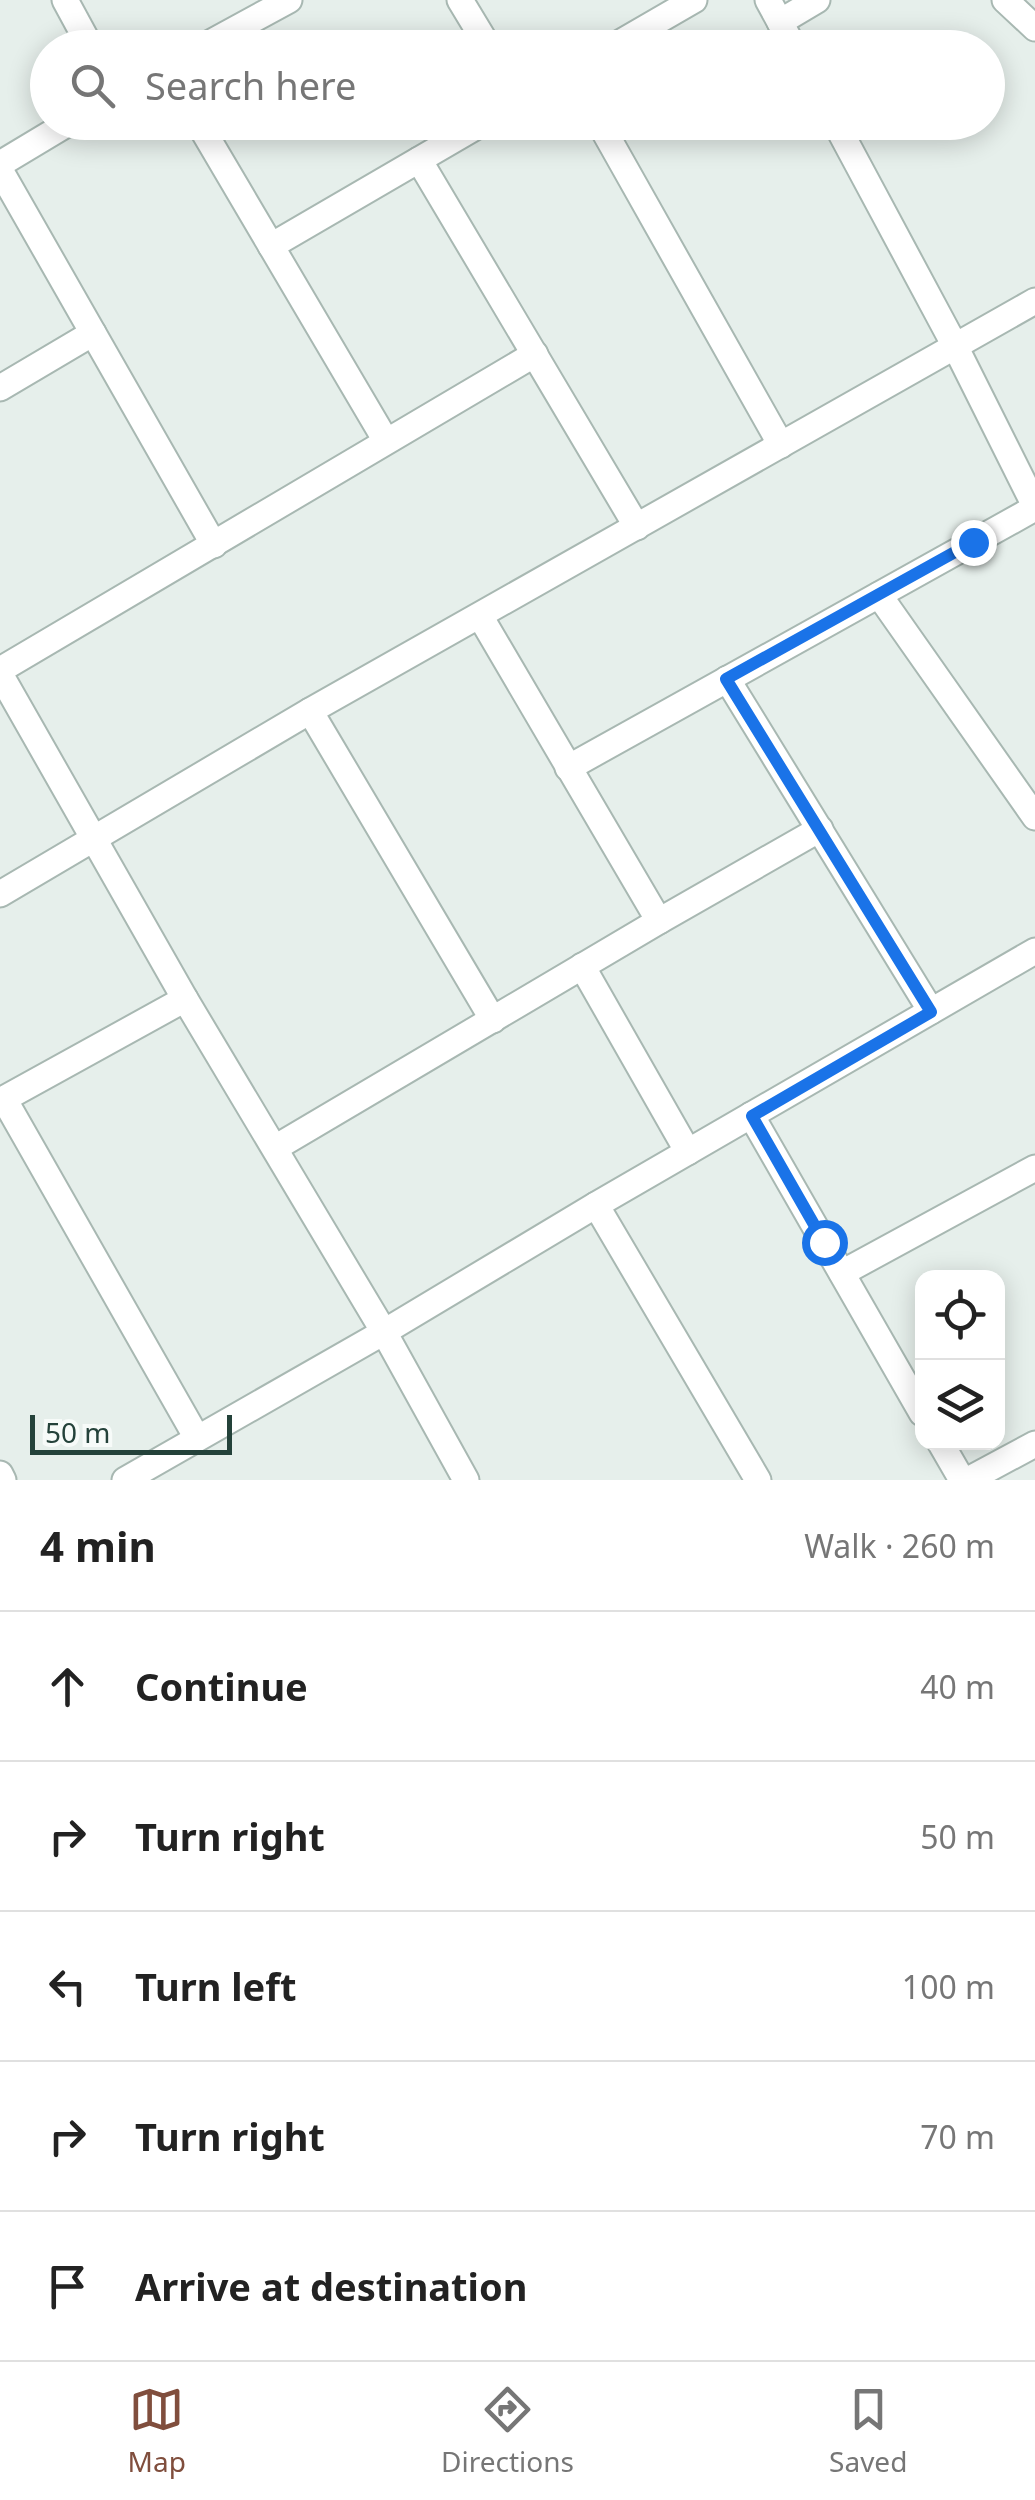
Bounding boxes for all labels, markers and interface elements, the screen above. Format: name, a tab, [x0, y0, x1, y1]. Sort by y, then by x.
search box	[30, 30, 1005, 140]
icon: search	[65, 58, 120, 113]
text: Search here	[145, 59, 356, 111]
route end	[951, 520, 997, 566]
route start	[802, 1220, 848, 1266]
map controls	[915, 1270, 1005, 1450]
button: locate	[915, 1270, 1005, 1360]
button: layers	[915, 1360, 1005, 1450]
scale bar	[30, 1410, 232, 1454]
text: 50 m	[45, 1413, 111, 1451]
text: 4 min	[40, 1517, 156, 1574]
text: Walk · 260 m	[804, 1524, 995, 1567]
icon: ahead	[40, 1659, 95, 1714]
text: Continue	[135, 1660, 308, 1712]
text: 40 m	[920, 1665, 995, 1708]
icon: right	[40, 1809, 95, 1864]
text: Turn right	[135, 1810, 325, 1862]
text: 50 m	[920, 1815, 995, 1858]
icon: left	[40, 1959, 95, 2014]
text: Turn left	[135, 1960, 297, 2012]
text: 100 m	[902, 1965, 995, 2008]
icon: right	[40, 2109, 95, 2164]
text: Turn right	[135, 2110, 325, 2162]
text: 70 m	[920, 2115, 995, 2158]
icon: arrive	[40, 2259, 95, 2314]
text: Arrive at destination	[135, 2260, 527, 2312]
tab: Map	[128, 2382, 186, 2480]
tab: Directions	[441, 2382, 574, 2480]
tab: Saved	[829, 2382, 907, 2480]

